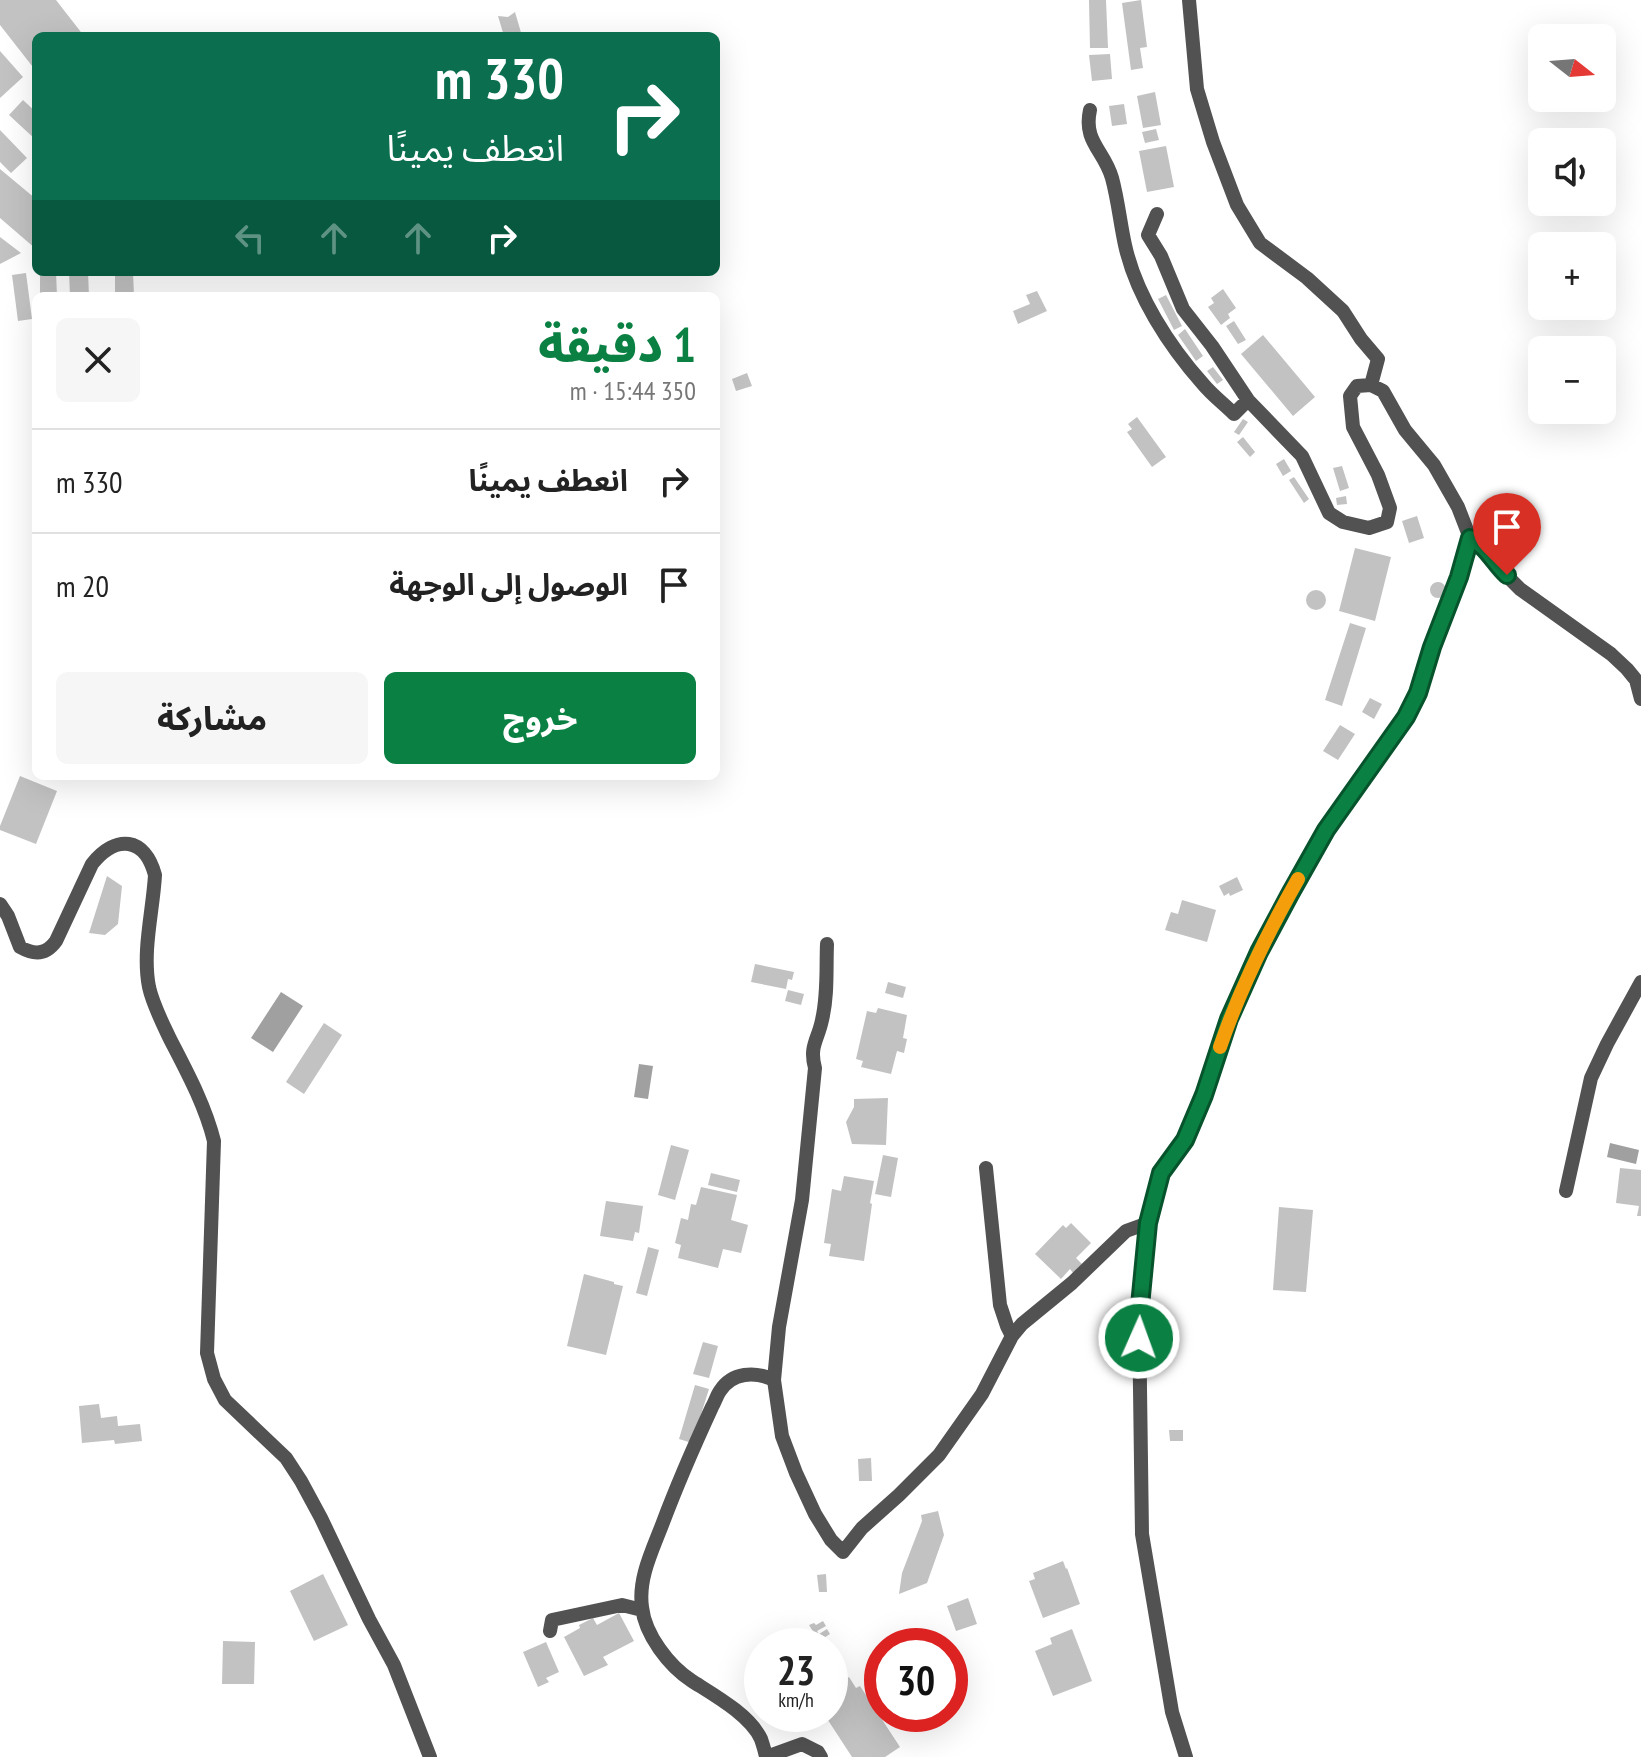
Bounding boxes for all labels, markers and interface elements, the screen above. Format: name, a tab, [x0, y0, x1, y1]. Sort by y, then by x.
north arrow	[1528, 24, 1616, 112]
map controls	[1528, 24, 1616, 424]
text: 330 m	[435, 42, 564, 114]
icon: right	[592, 64, 696, 168]
text: انعطف يمينًا	[386, 124, 564, 171]
button: sound	[1528, 128, 1616, 216]
icon: left	[228, 216, 272, 260]
icon: ahead	[312, 216, 356, 260]
icon: ahead	[396, 216, 440, 260]
icon: right	[480, 216, 524, 260]
button: +	[1528, 232, 1616, 320]
text: 1 دقيقة	[538, 313, 696, 375]
button: close	[56, 318, 140, 402]
button: −	[1528, 336, 1616, 424]
text: 350 m · 15:44	[570, 374, 696, 407]
icon: right	[652, 459, 696, 503]
text: انعطف يمينًا	[468, 460, 628, 499]
text: 330 m	[56, 462, 122, 501]
pin	[1473, 493, 1541, 575]
icon: arrive	[1485, 505, 1529, 549]
icon: arrive	[652, 563, 696, 607]
text: الوصول إلى الوجهة	[389, 564, 628, 603]
text: 20 m	[56, 566, 109, 605]
button: مشاركة	[56, 672, 368, 764]
button: خروج	[384, 672, 696, 764]
position arrow	[1097, 1296, 1181, 1380]
speed limit sign: 30	[864, 1628, 968, 1732]
text: 23	[777, 1644, 815, 1696]
text: km/h	[778, 1687, 814, 1713]

